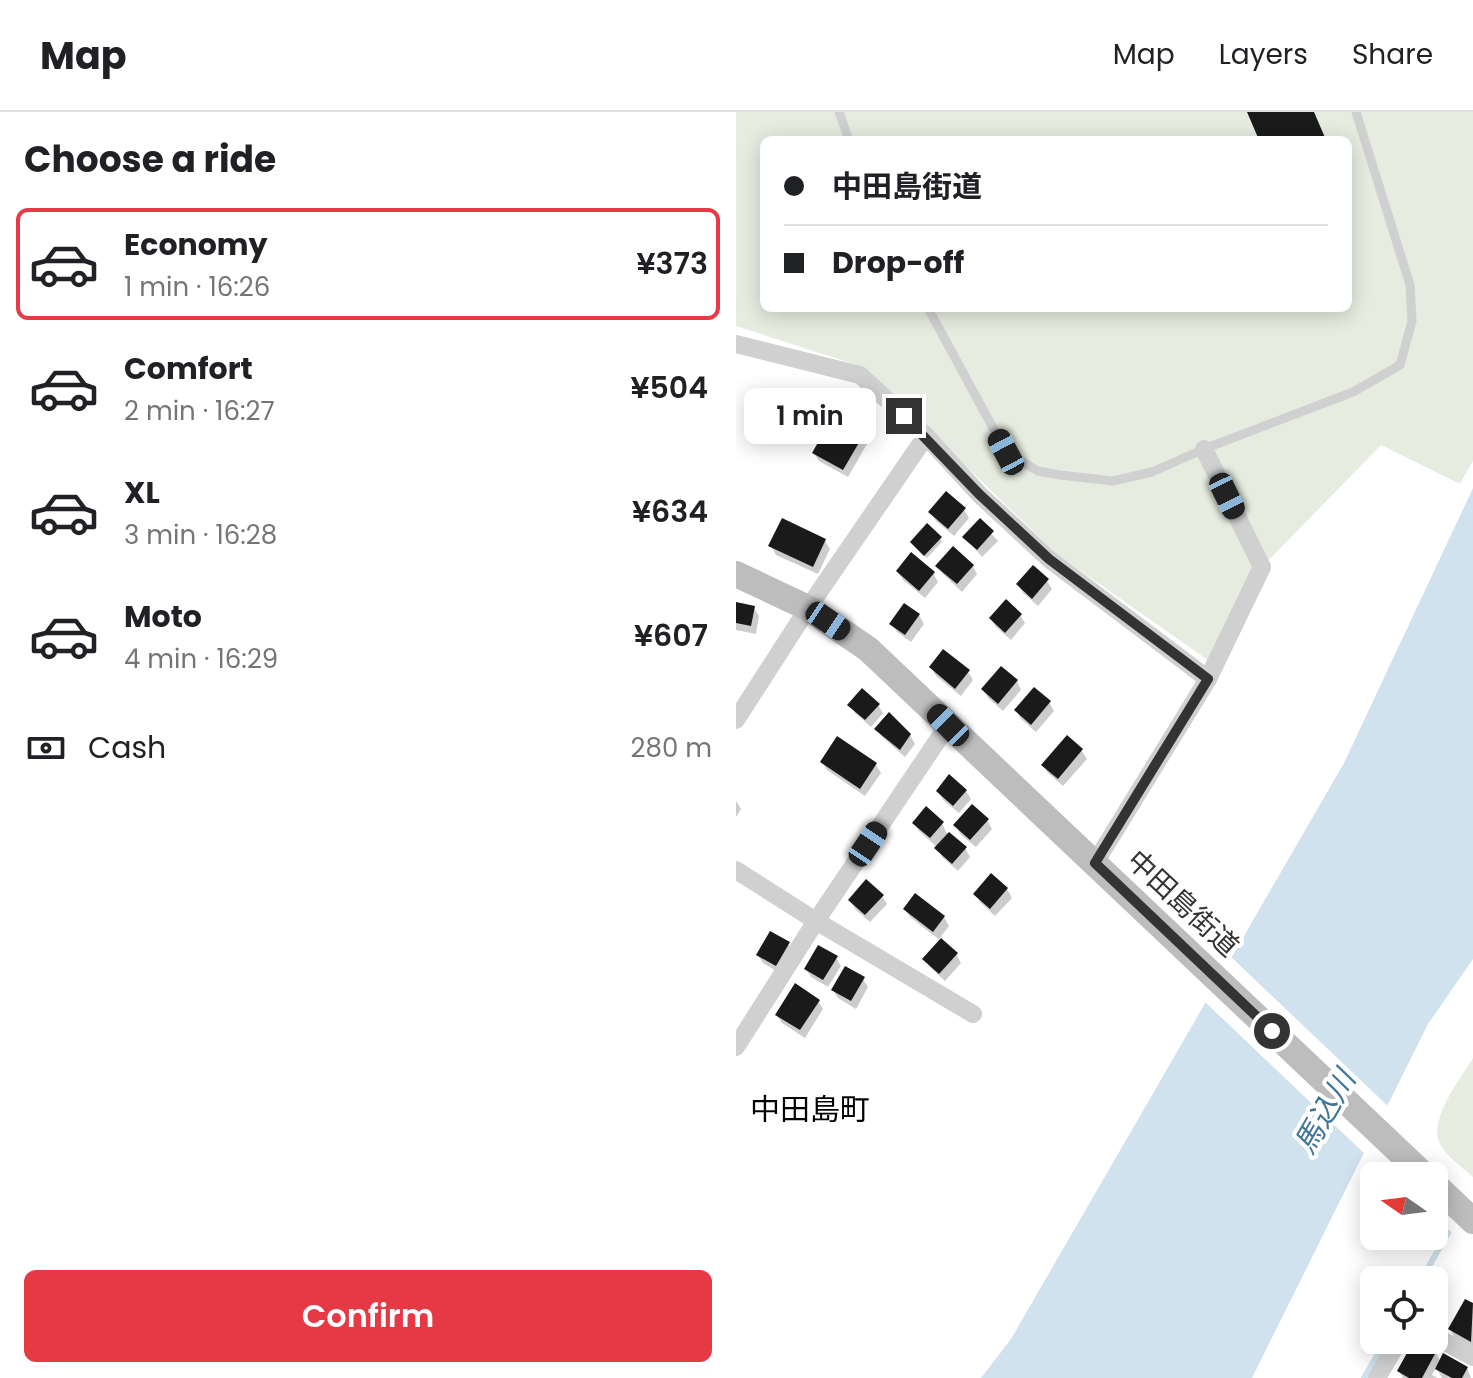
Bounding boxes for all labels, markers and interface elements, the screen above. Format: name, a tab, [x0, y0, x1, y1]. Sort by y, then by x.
text: Map	[40, 29, 127, 82]
text: Map	[1113, 35, 1175, 74]
text: Layers	[1219, 35, 1308, 74]
text: Share	[1352, 35, 1433, 74]
text: Choose a ride	[24, 134, 276, 185]
text: 中田島街道	[832, 165, 982, 208]
text: Economy	[124, 223, 268, 266]
icon: car	[28, 228, 100, 300]
text: Drop-off	[832, 241, 964, 284]
text: ¥373	[637, 242, 708, 285]
text: 1 min · 16:26	[124, 269, 270, 305]
text: Comfort	[124, 347, 253, 390]
icon: car	[28, 352, 100, 424]
text: ¥504	[630, 366, 708, 409]
callout: 1 min	[744, 388, 876, 444]
text: 2 min · 16:27	[124, 393, 275, 429]
text: 1 min	[776, 398, 844, 434]
route end	[886, 398, 922, 434]
car	[984, 425, 1028, 479]
car	[1206, 469, 1248, 523]
text: XL	[124, 471, 160, 514]
icon: car	[28, 476, 100, 548]
text: ¥634	[632, 490, 708, 533]
text: 3 min · 16:28	[124, 517, 277, 553]
text: Moto	[124, 595, 202, 638]
car	[801, 598, 855, 644]
icon: car	[28, 600, 100, 672]
text: ¥607	[634, 614, 708, 657]
text: 4 min · 16:29	[124, 641, 278, 677]
car	[923, 700, 973, 750]
icon: cash	[24, 726, 68, 770]
text: Cash	[88, 726, 166, 769]
text: 280 m	[631, 730, 712, 766]
car	[845, 817, 891, 871]
street label: 中田島街道	[1118, 841, 1247, 965]
route start	[1254, 1013, 1290, 1049]
water label: 馬込川	[1283, 1059, 1367, 1161]
district label: 中田島町	[750, 1088, 870, 1131]
north arrow	[1360, 1162, 1448, 1250]
map controls	[1360, 1162, 1448, 1354]
button: locate	[1360, 1266, 1448, 1354]
button: Confirm	[24, 1270, 712, 1362]

